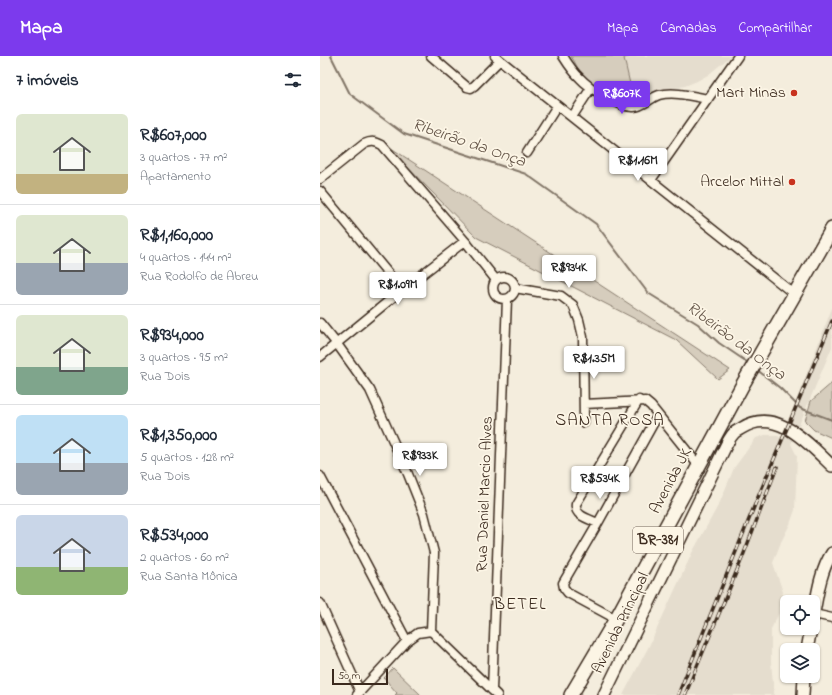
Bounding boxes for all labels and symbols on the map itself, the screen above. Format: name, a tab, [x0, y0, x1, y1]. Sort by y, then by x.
pin: R$607K	[589, 81, 655, 115]
place label: Mart Minas	[716, 81, 786, 105]
marker: Mart Minas	[789, 88, 799, 98]
water label: Ribeirão da Onça	[409, 112, 530, 174]
pin: R$1.16M	[601, 148, 675, 182]
place label: Arcelor Mittal	[700, 170, 784, 194]
marker: Arcelor Mittal	[787, 177, 797, 187]
pin: R$934K	[536, 255, 602, 289]
pin: R$1.09M	[361, 272, 435, 306]
water label: Ribeirão da Onça	[681, 295, 791, 387]
pin: R$1.35M	[557, 346, 631, 380]
district label: SANTA ROSA	[555, 408, 665, 433]
street label: Rua Daniel Marcio Alves	[470, 416, 500, 572]
pin: R$933K	[387, 443, 453, 477]
street label: Avenida JK	[644, 444, 699, 518]
pin: R$534K	[567, 466, 633, 500]
road number: BR-381	[633, 527, 683, 553]
street label: Avenida Principal	[586, 568, 656, 678]
district label: BETEL	[492, 592, 547, 617]
scale bar	[332, 667, 388, 686]

